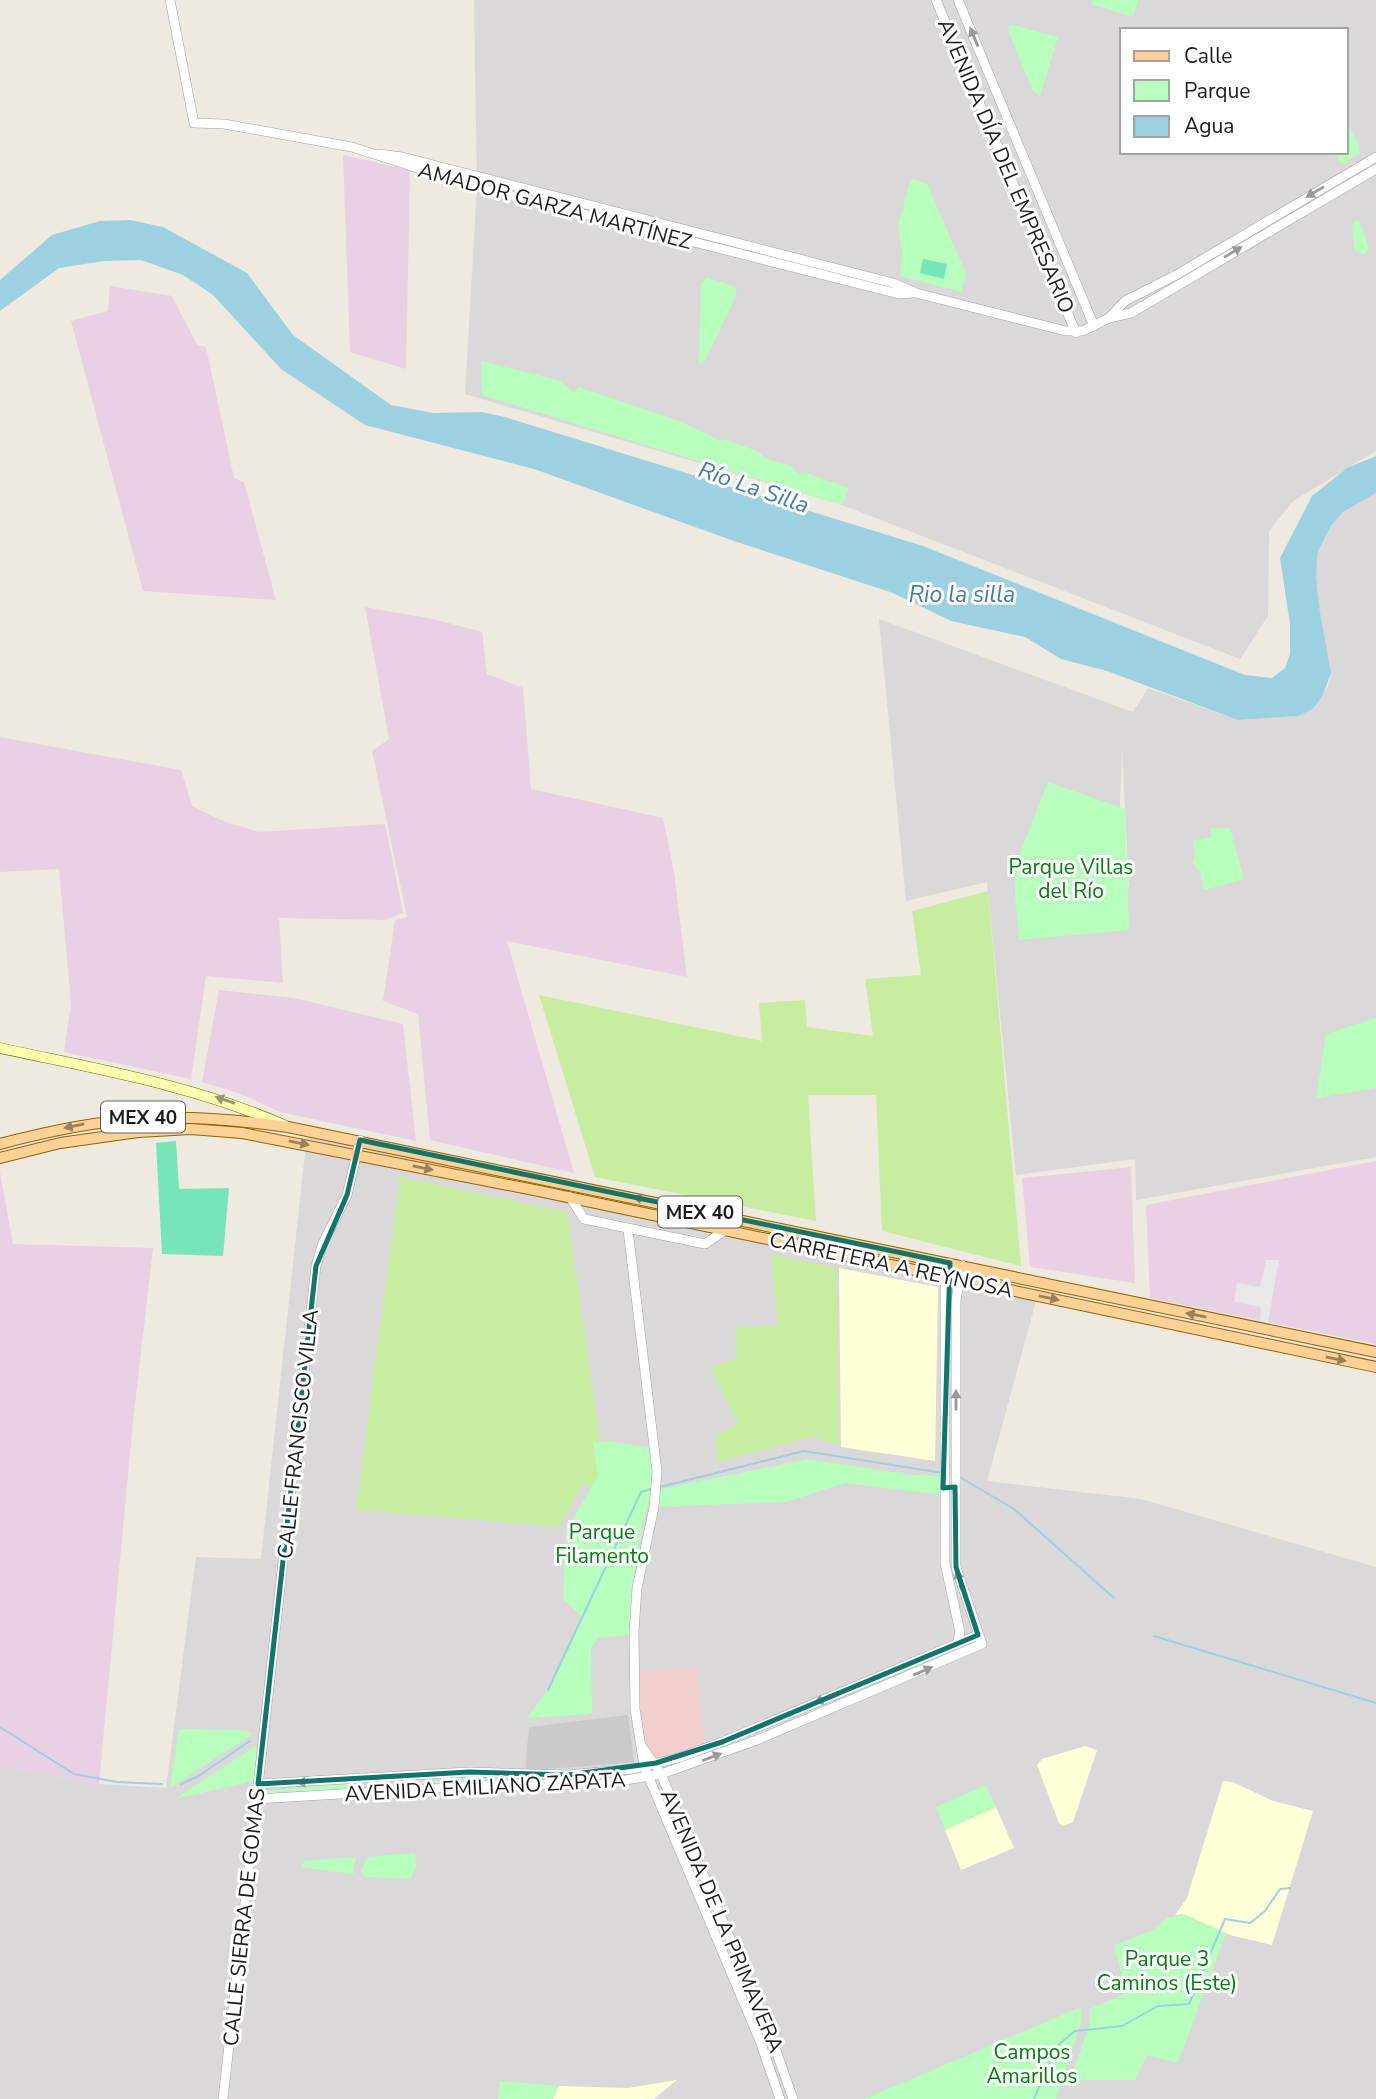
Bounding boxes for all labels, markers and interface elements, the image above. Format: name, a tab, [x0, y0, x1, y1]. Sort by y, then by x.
street label: AVENIDA DÍA DEL EMPRESARIO	[931, 14, 1081, 318]
one-way arrow	[968, 26, 979, 47]
legend	[1120, 28, 1348, 154]
text: Calle	[1184, 42, 1232, 70]
text: Parque	[1184, 77, 1251, 105]
text: Agua	[1184, 112, 1234, 140]
street label: AMADOR GARZA MARTÍNEZ	[415, 156, 695, 256]
one-way arrow	[1306, 186, 1325, 198]
one-way arrow	[1223, 246, 1242, 258]
water label: Río La Silla	[694, 454, 813, 521]
water label: Rio la silla	[909, 579, 1015, 610]
park label: Parque Villas del Río	[1009, 853, 1133, 905]
one-way arrow	[214, 1094, 235, 1105]
road number: MEX 40	[101, 1102, 185, 1133]
one-way arrow	[63, 1121, 85, 1132]
one-way arrow	[288, 1138, 310, 1149]
one-way arrow	[412, 1162, 434, 1173]
one-way arrow	[632, 1194, 654, 1205]
road number: MEX 40	[658, 1196, 742, 1228]
street label: CARRETERA A REYNOSA	[767, 1226, 1015, 1304]
one-way arrow	[1038, 1292, 1060, 1303]
street label: CALLE FRANCISCO VILLA	[271, 1308, 325, 1560]
one-way arrow	[1184, 1310, 1206, 1321]
one-way arrow	[1325, 1354, 1347, 1365]
one-way arrow	[950, 1389, 962, 1411]
park label: Parque Filamento	[555, 1518, 649, 1570]
one-way arrow	[954, 1569, 965, 1591]
one-way arrow	[912, 1665, 933, 1676]
one-way arrow	[814, 1694, 835, 1705]
one-way arrow	[702, 1752, 723, 1763]
street label: AVENIDA EMILIANO ZAPATA	[344, 1766, 626, 1808]
one-way arrow	[296, 1777, 318, 1788]
street label: AVENIDA DE LA PRIMAVERA	[654, 1785, 790, 2057]
street label: CALLE SIERRA DE GOMAS	[217, 1787, 271, 2047]
park label: Parque 3 Caminos (Este)	[1097, 1945, 1237, 1997]
park label: Campos Amarillos	[987, 2038, 1077, 2090]

